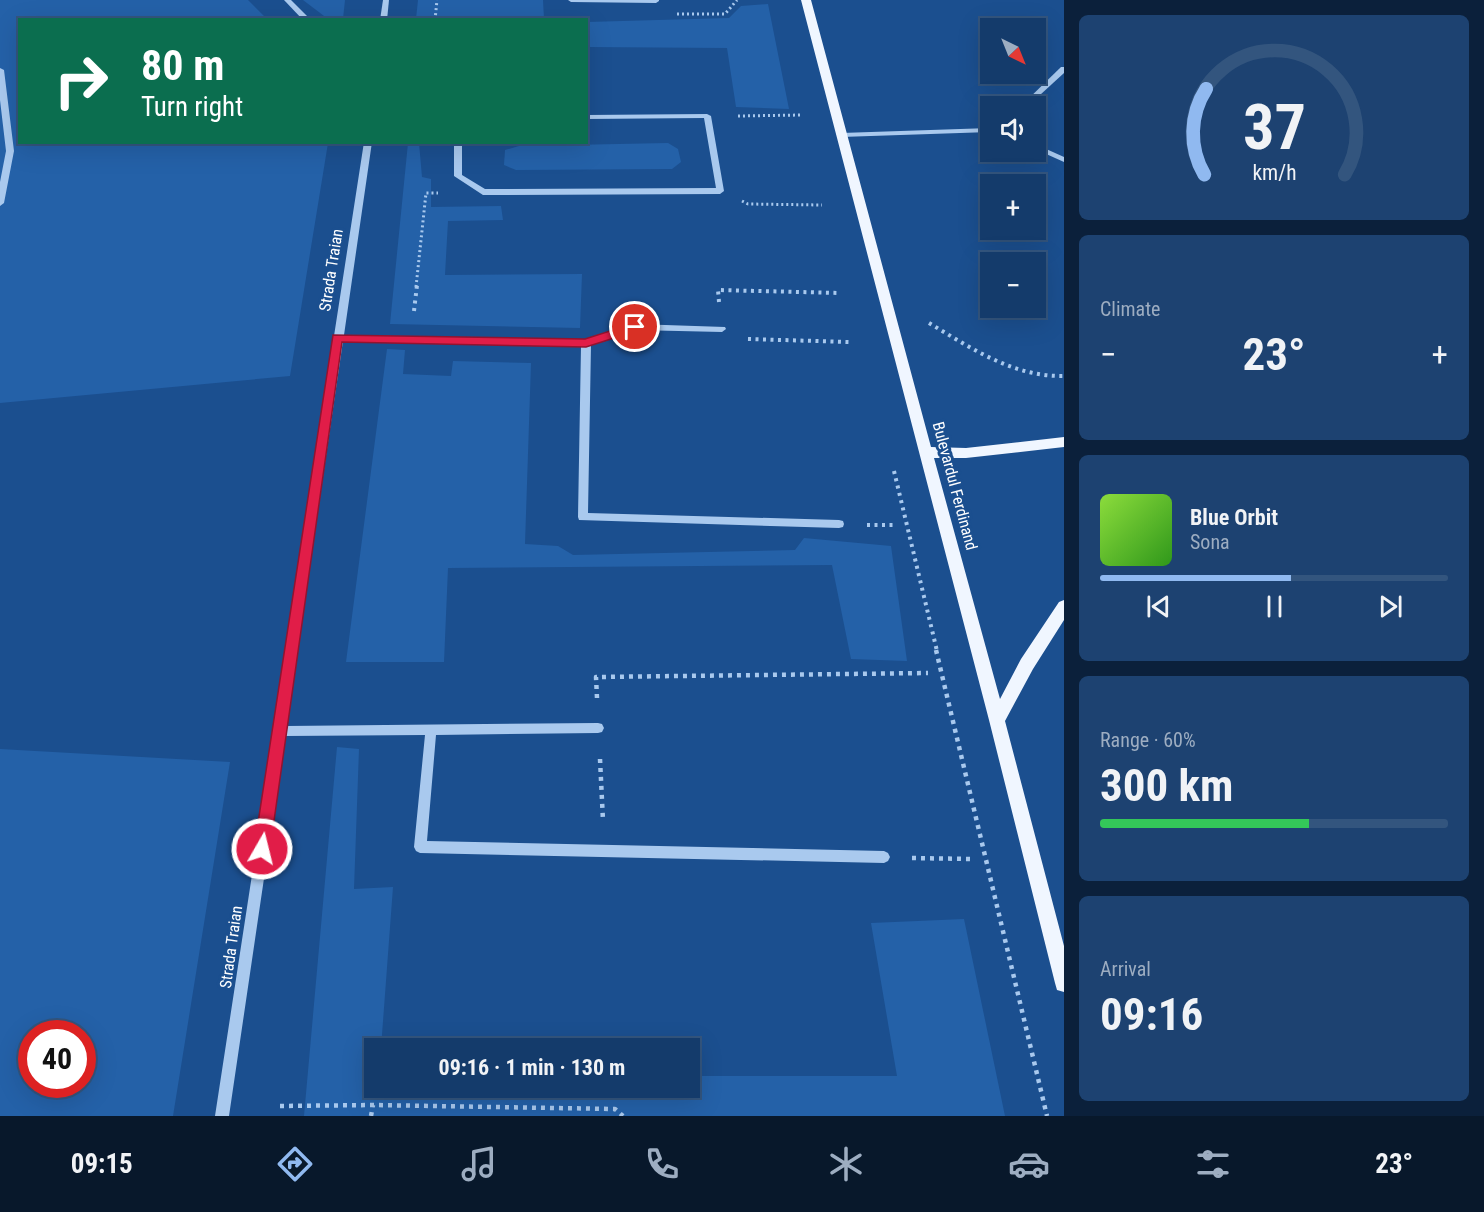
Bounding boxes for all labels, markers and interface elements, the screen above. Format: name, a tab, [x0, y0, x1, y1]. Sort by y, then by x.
north arrow	[980, 18, 1046, 84]
map controls	[980, 18, 1046, 318]
text: 80 m	[141, 41, 224, 90]
icon: right	[42, 42, 120, 120]
text: Turn right	[141, 91, 243, 123]
text: 37	[1242, 91, 1306, 164]
button: sound	[980, 96, 1046, 162]
text: km/h	[1252, 160, 1296, 185]
button: +	[980, 174, 1046, 240]
street label: Strada Traian	[315, 227, 347, 313]
button: −	[980, 252, 1046, 318]
text: Climate	[1100, 297, 1160, 321]
pin	[609, 301, 660, 352]
icon: arrive	[618, 310, 651, 343]
text: 23°	[1243, 328, 1306, 381]
text: −	[1100, 335, 1117, 374]
text: +	[1432, 335, 1448, 374]
street label: Bulevardul Ferdinand	[929, 420, 981, 552]
text: Blue Orbit	[1190, 505, 1278, 530]
text: Sona	[1190, 530, 1230, 554]
icon: previous	[1142, 590, 1175, 623]
icon: pause	[1258, 590, 1291, 623]
icon: next	[1374, 590, 1407, 623]
text: Range · 60%	[1100, 728, 1196, 752]
text: 300 km	[1100, 759, 1233, 812]
position arrow	[230, 817, 294, 881]
street label: Strada Traian	[216, 904, 246, 990]
text: Arrival	[1100, 957, 1151, 981]
text: 09:16	[1100, 988, 1203, 1041]
speed limit sign: 40	[18, 1020, 96, 1098]
text: 09:16 · 1 min · 130 m	[439, 1055, 625, 1080]
icon: directions	[274, 1143, 316, 1185]
icon: music	[458, 1143, 500, 1185]
icon: phone	[641, 1143, 683, 1185]
icon: climate	[825, 1143, 867, 1185]
icon: car	[1008, 1143, 1050, 1185]
icon: filters	[1192, 1143, 1234, 1185]
text: 09:15	[71, 1148, 133, 1180]
text: 23°	[1375, 1148, 1413, 1180]

